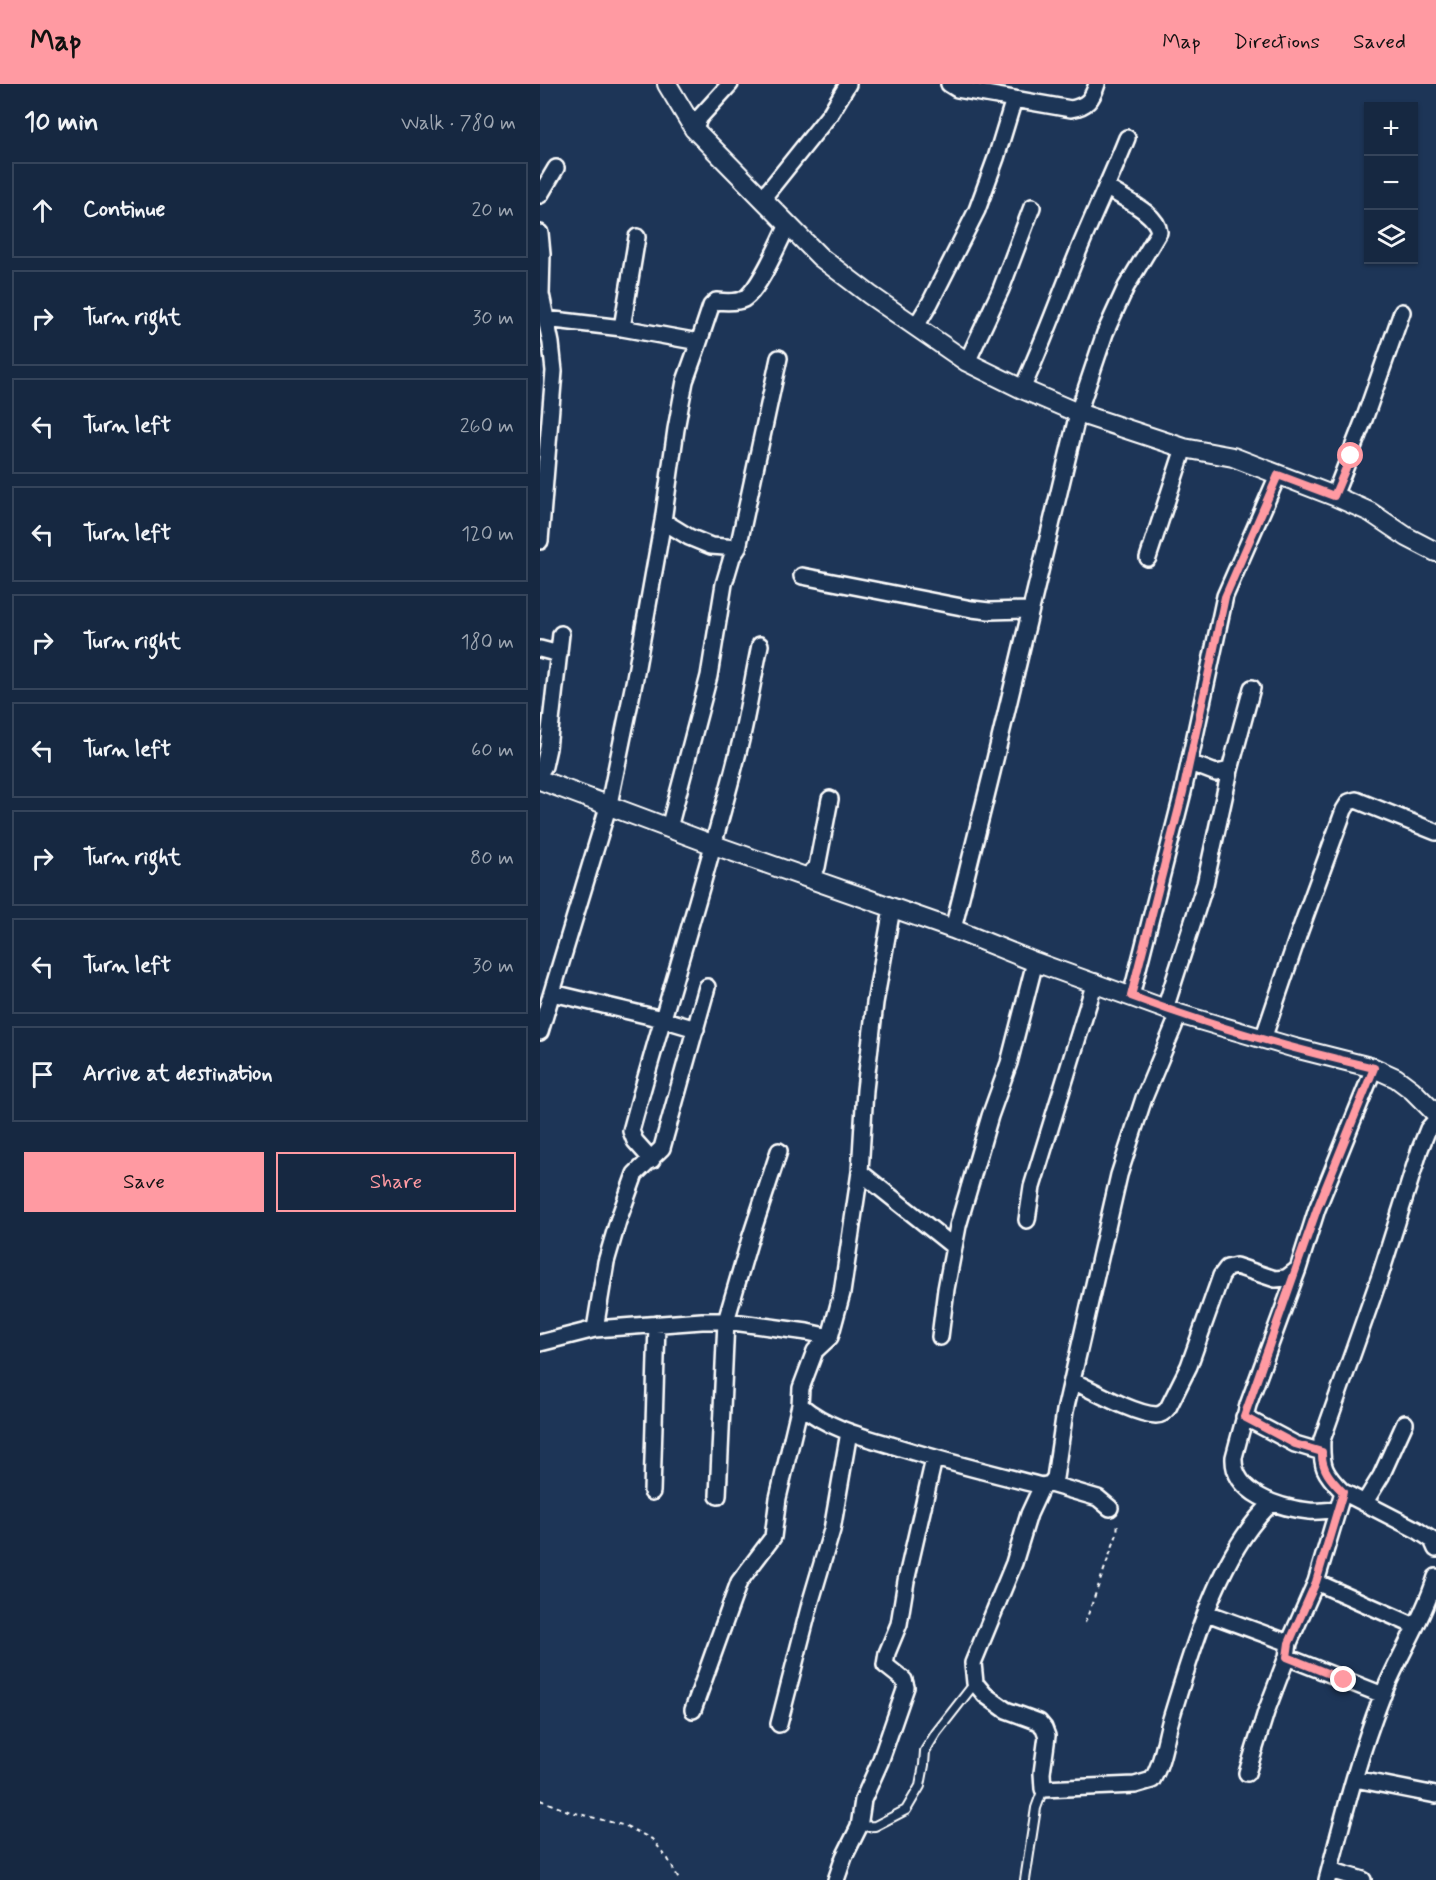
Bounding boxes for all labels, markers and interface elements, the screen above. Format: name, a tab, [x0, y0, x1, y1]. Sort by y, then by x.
text: Map	[30, 24, 81, 61]
text: Map	[1162, 28, 1201, 56]
text: Directions	[1234, 28, 1320, 56]
text: Saved	[1353, 28, 1406, 56]
map controls	[1364, 102, 1418, 264]
button: +	[1364, 102, 1418, 156]
text: 10 min	[24, 106, 99, 140]
text: Walk · 780 m	[401, 110, 516, 137]
button: −	[1364, 156, 1418, 210]
icon: ahead	[26, 194, 59, 227]
text: Continue	[83, 196, 165, 224]
text: 20 m	[471, 197, 514, 224]
button: layers	[1364, 210, 1418, 264]
icon: right	[26, 302, 59, 335]
text: Turn right	[83, 304, 181, 332]
text: 30 m	[472, 305, 514, 332]
icon: left	[26, 410, 59, 443]
text: Turn left	[83, 412, 171, 440]
text: 260 m	[460, 413, 514, 440]
route start	[1337, 442, 1363, 468]
icon: left	[26, 518, 59, 551]
text: Turn left	[83, 520, 171, 548]
text: 120 m	[461, 521, 514, 548]
icon: right	[26, 626, 59, 659]
text: Turn right	[83, 628, 181, 656]
text: 180 m	[461, 629, 514, 656]
icon: left	[26, 734, 59, 767]
text: Turn left	[83, 736, 171, 764]
text: 60 m	[471, 737, 514, 764]
icon: right	[26, 842, 59, 875]
text: Turn right	[83, 844, 181, 872]
text: 80 m	[470, 845, 514, 872]
icon: left	[26, 950, 59, 983]
text: Turn left	[83, 952, 171, 980]
text: 30 m	[472, 953, 514, 980]
icon: arrive	[26, 1058, 59, 1091]
text: Arrive at destination	[83, 1060, 273, 1088]
button: Save	[24, 1152, 264, 1212]
button: Share	[276, 1152, 516, 1212]
route end	[1330, 1666, 1356, 1692]

